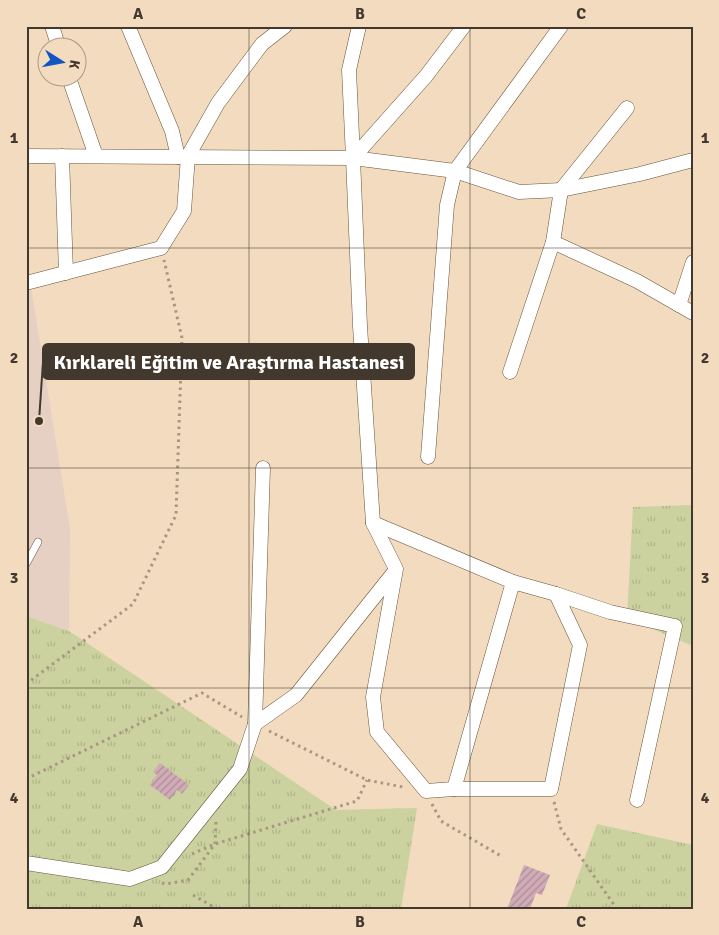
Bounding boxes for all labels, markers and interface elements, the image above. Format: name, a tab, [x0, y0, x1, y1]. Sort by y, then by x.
text: A	[133, 4, 144, 24]
text: B	[355, 4, 365, 24]
text: C	[576, 4, 586, 24]
north arrow	[38, 38, 88, 88]
text: K	[65, 58, 83, 71]
text: 1	[10, 128, 19, 148]
text: 1	[701, 128, 710, 148]
callout: Kırklareli Eğitim ve Araştırma Hastanesi	[43, 344, 414, 379]
text: 2	[10, 348, 18, 368]
text: 2	[701, 348, 709, 368]
text: Kırklareli Eğitim ve Araştırma Hastanesi	[54, 350, 404, 375]
text: 3	[10, 568, 18, 588]
text: 3	[701, 568, 709, 588]
text: 4	[10, 788, 19, 808]
text: 4	[701, 788, 710, 808]
text: A	[133, 912, 144, 932]
text: B	[355, 912, 365, 932]
text: C	[576, 912, 586, 932]

